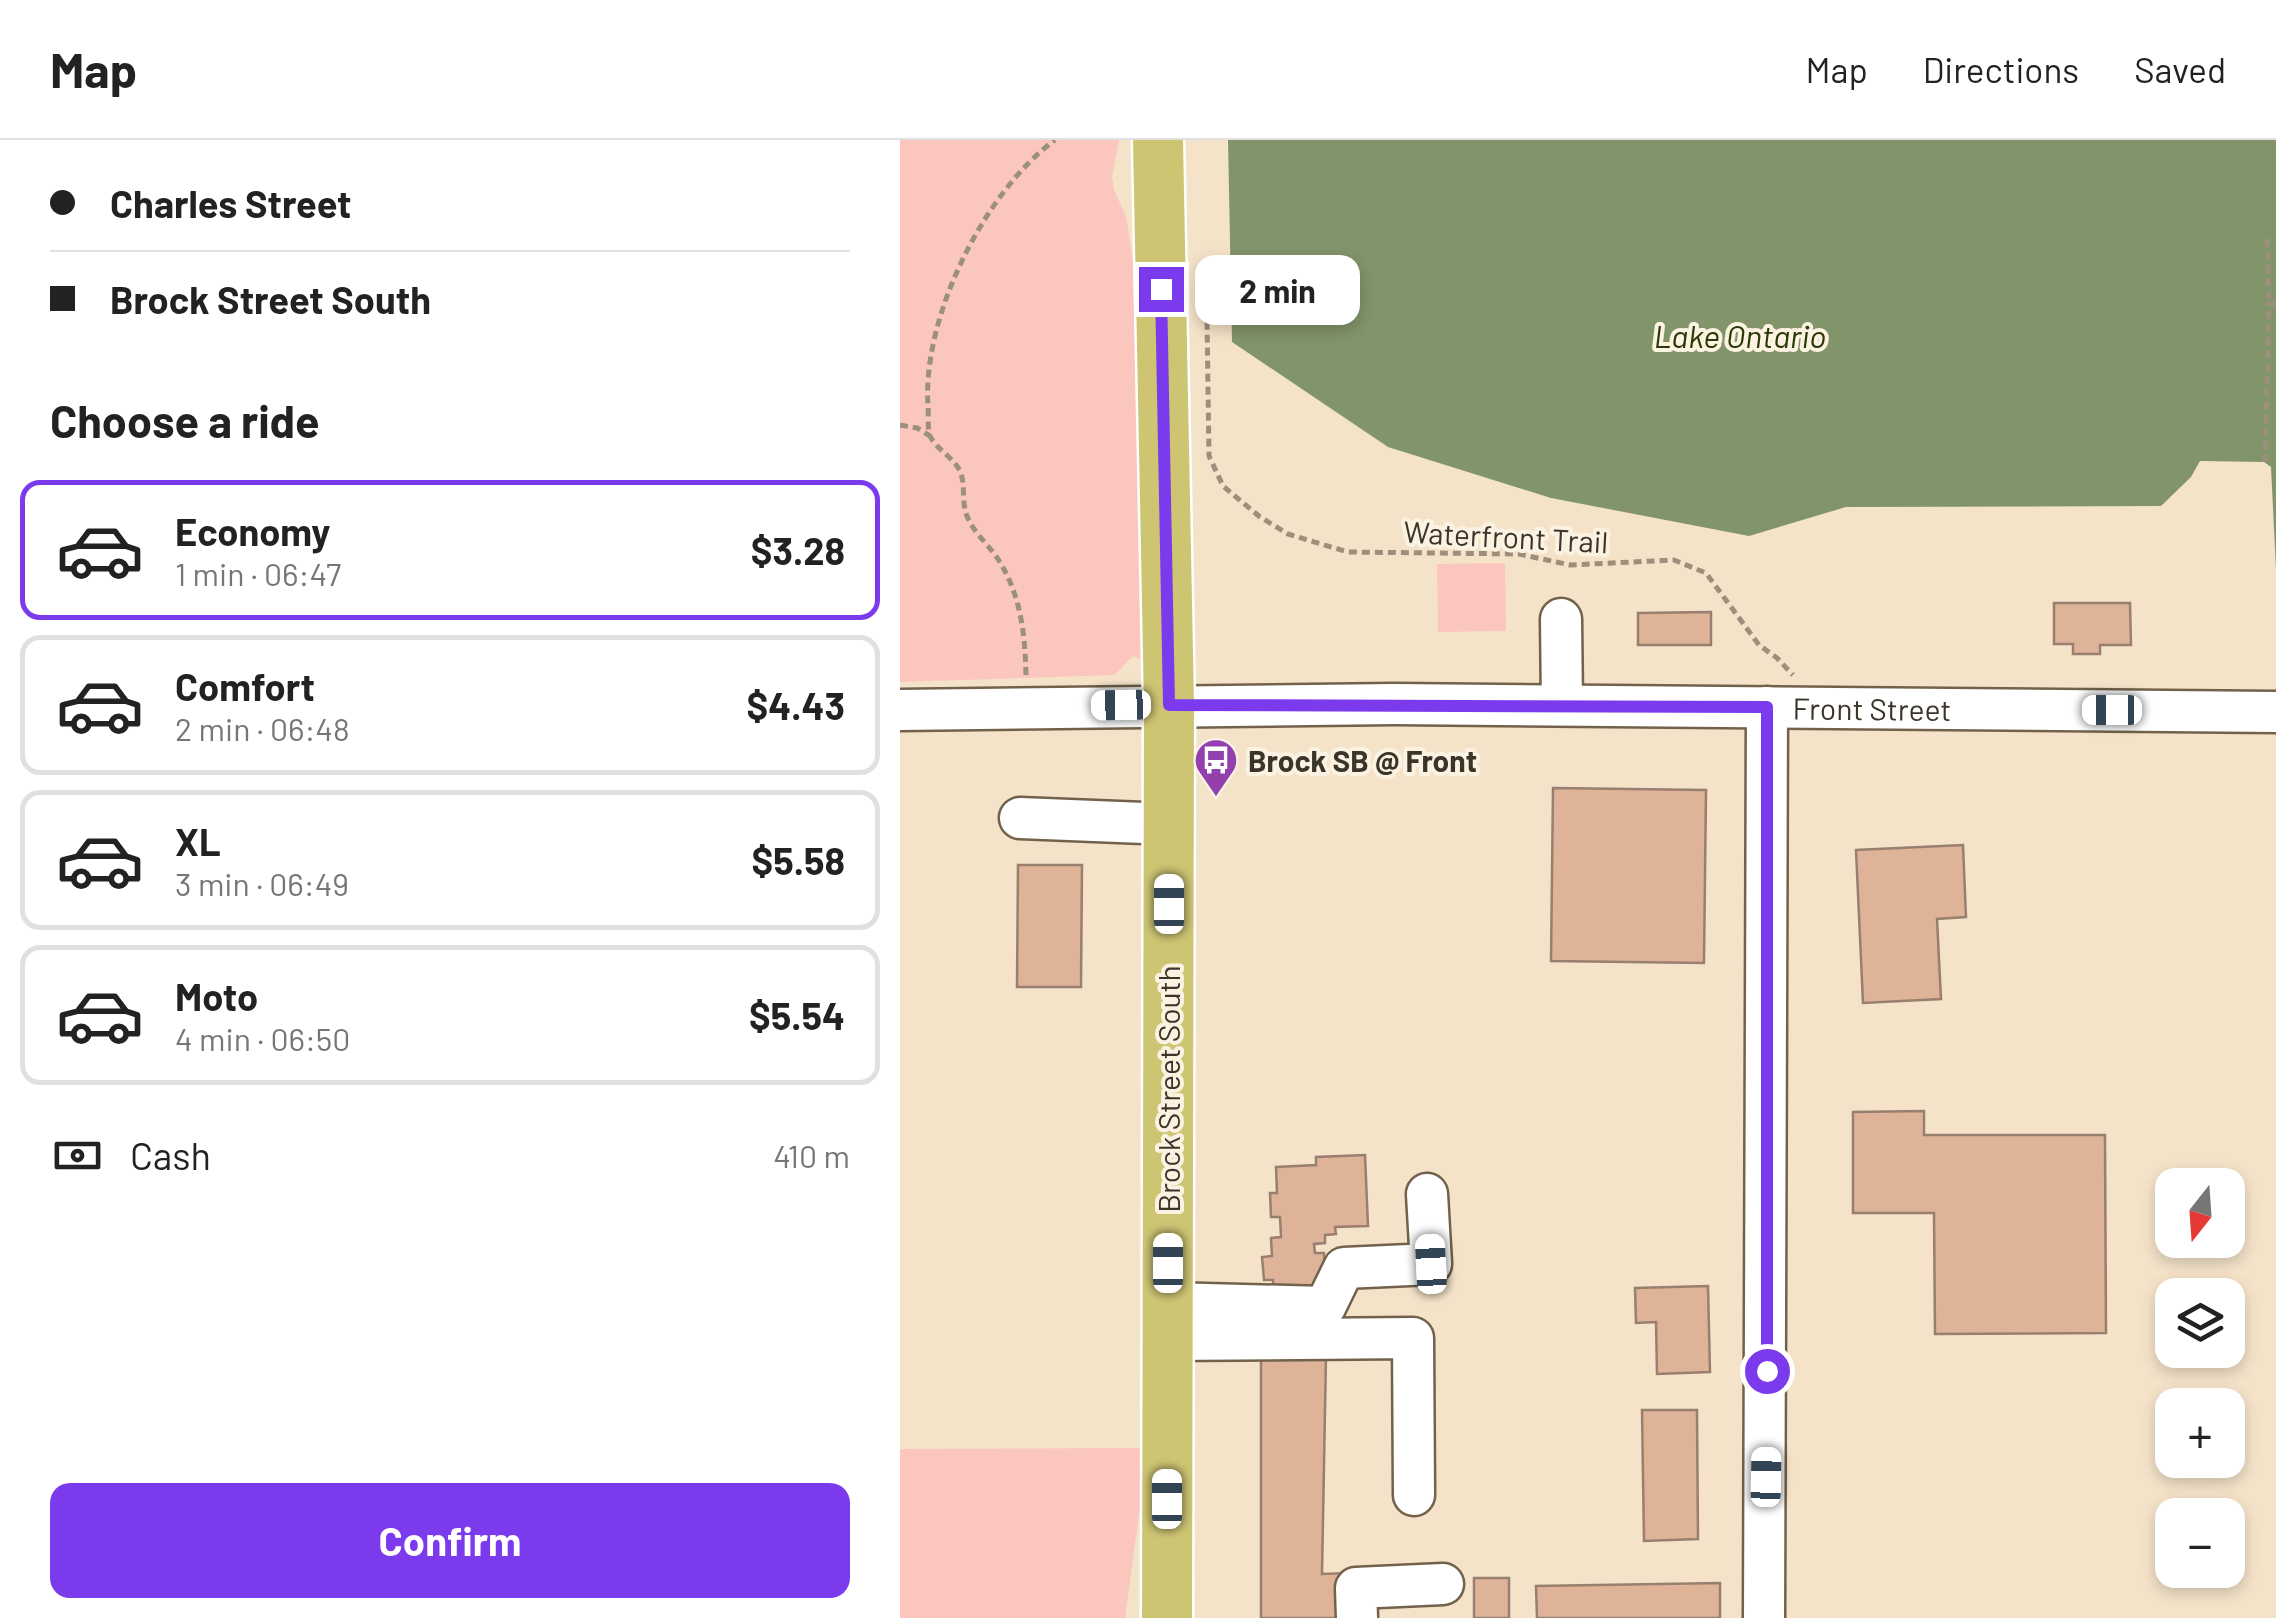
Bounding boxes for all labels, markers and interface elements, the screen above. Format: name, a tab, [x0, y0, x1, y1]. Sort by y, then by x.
text: Map	[50, 40, 137, 98]
text: Map	[1806, 48, 1868, 90]
text: Directions	[1923, 48, 2079, 90]
text: Saved	[2134, 48, 2226, 90]
text: Charles Street	[110, 180, 352, 226]
callout: 2 min	[1196, 254, 1361, 324]
route end	[1139, 267, 1184, 312]
text: 2 min	[1239, 271, 1316, 309]
text: Brock Street South	[110, 276, 431, 322]
water label: Lake Ontario	[1654, 316, 1826, 354]
text: Choose a ride	[50, 393, 320, 447]
icon: car	[55, 505, 145, 595]
text: Economy	[175, 508, 330, 554]
street label: Waterfront Trail	[1403, 513, 1609, 559]
text: $3.28	[751, 527, 845, 573]
text: 1 min · 06:47	[175, 554, 341, 592]
icon: car	[55, 660, 145, 750]
text: Comfort	[175, 663, 315, 709]
text: $4.43	[747, 682, 845, 728]
car	[1091, 689, 1151, 721]
street label: Front Street	[1792, 690, 1952, 727]
car	[2082, 695, 2142, 725]
text: 2 min · 06:48	[175, 709, 350, 747]
bus stop icon: Brock SB @ Front	[1193, 737, 1239, 798]
place label: Brock SB @ Front	[1248, 742, 1477, 778]
icon: car	[55, 815, 145, 905]
text: XL	[175, 818, 221, 864]
text: $5.58	[751, 837, 845, 883]
text: 3 min · 06:49	[175, 864, 349, 902]
car	[1154, 874, 1184, 934]
street label: Brock Street South	[1150, 965, 1186, 1213]
icon: car	[55, 970, 145, 1060]
text: Moto	[175, 973, 258, 1019]
text: $5.54	[749, 992, 845, 1038]
text: 4 min · 06:50	[175, 1019, 350, 1057]
icon: cash	[50, 1128, 105, 1183]
text: Cash	[130, 1132, 211, 1178]
text: 410 m	[773, 1136, 850, 1174]
north arrow	[2155, 1168, 2245, 1258]
map controls	[2155, 1168, 2245, 1588]
car	[1153, 1233, 1183, 1293]
car	[1414, 1233, 1448, 1295]
button: layers	[2155, 1278, 2245, 1368]
route start	[1745, 1349, 1790, 1394]
button: +	[2155, 1388, 2245, 1478]
car	[1750, 1447, 1782, 1507]
car	[1152, 1469, 1182, 1529]
button: Confirm	[50, 1483, 850, 1598]
button: −	[2155, 1498, 2245, 1588]

